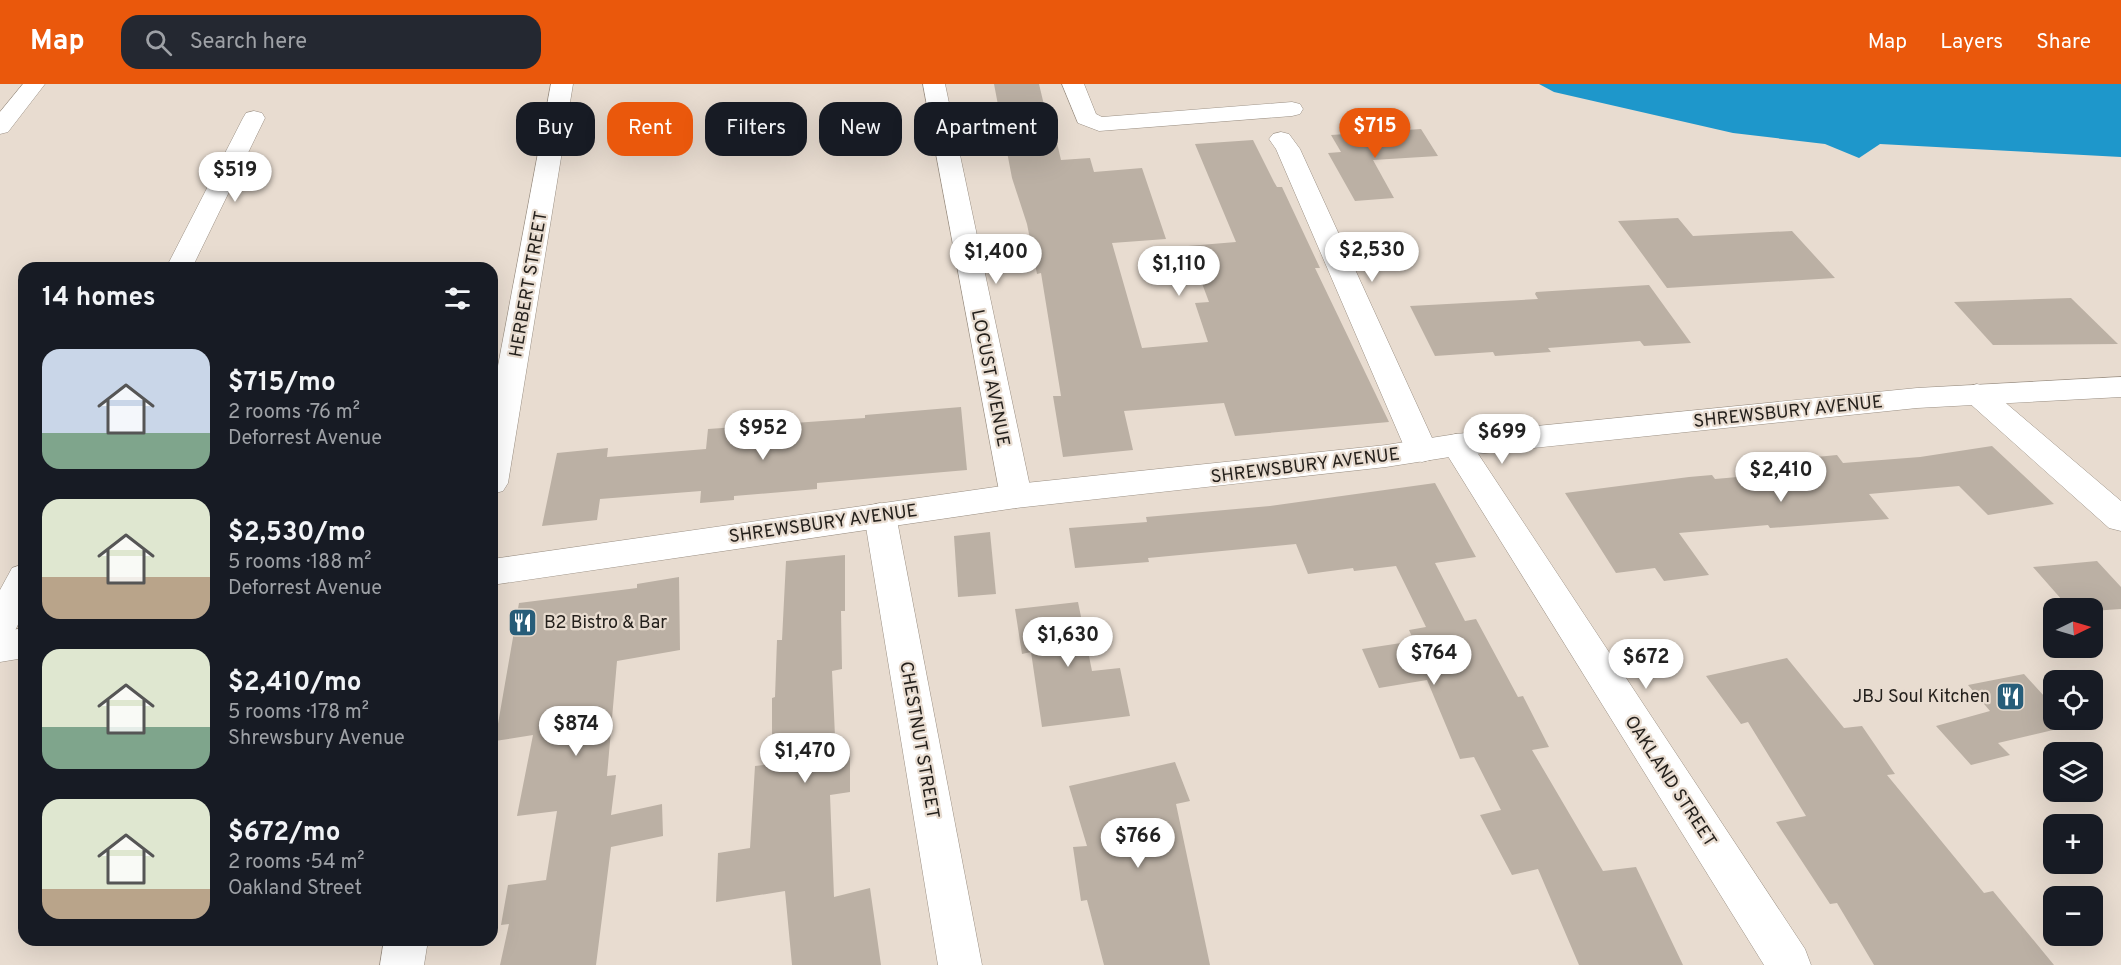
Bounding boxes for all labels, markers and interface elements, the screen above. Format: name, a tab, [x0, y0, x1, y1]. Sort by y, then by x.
search box	[121, 15, 541, 69]
text: Map	[30, 24, 85, 60]
icon: search	[142, 26, 175, 59]
text: Search here	[190, 29, 307, 56]
text: Map	[1868, 29, 1907, 56]
text: Layers	[1940, 29, 2003, 56]
text: Share	[2036, 29, 2091, 56]
chip: Buy	[516, 102, 595, 156]
chip: Rent	[607, 102, 693, 156]
chip: Filters	[705, 102, 807, 156]
chip: New	[819, 102, 902, 156]
chip: Apartment	[914, 102, 1058, 156]
pin: $715	[1339, 108, 1411, 159]
text: $715	[1353, 114, 1397, 140]
pin: $519	[199, 152, 271, 203]
text: $519	[213, 158, 257, 184]
street label: HERBERT STREET	[505, 209, 554, 359]
pin: $2,530	[1323, 232, 1421, 283]
pin: $1,400	[947, 234, 1045, 285]
text: $2,530	[1339, 238, 1405, 264]
text: $1,400	[964, 240, 1028, 266]
pin: $1,110	[1130, 246, 1228, 297]
text: $1,110	[1152, 252, 1206, 278]
text: 14 homes	[42, 282, 156, 315]
icon: filters	[441, 282, 474, 315]
street label: LOCUST AVENUE	[965, 308, 1014, 449]
text: $715/mo	[228, 367, 336, 400]
icon: home	[90, 373, 162, 445]
street label: SHREWSBURY AVENUE	[1692, 391, 1884, 434]
text: 2 rooms · 76 m²	[228, 400, 360, 426]
pin: $952	[727, 410, 799, 461]
pin: $699	[1466, 414, 1538, 465]
text: $952	[739, 416, 787, 442]
text: $699	[1478, 420, 1526, 446]
text: Deforrest Avenue	[228, 426, 382, 452]
street label: SHREWSBURY AVENUE	[1209, 443, 1401, 489]
pin: $2,410	[1732, 452, 1830, 503]
text: $2,410	[1749, 458, 1813, 484]
street label: SHREWSBURY AVENUE	[727, 500, 919, 549]
text: $2,530/mo	[228, 517, 366, 550]
icon: home	[90, 523, 162, 595]
text: 5 rooms · 188 m²	[228, 550, 371, 576]
text: Deforrest Avenue	[228, 576, 382, 602]
north arrow	[2043, 598, 2103, 658]
map controls	[2043, 598, 2103, 946]
restaurant icon: B2 Bistro & Bar	[507, 606, 539, 638]
place label: B2 Bistro & Bar	[544, 612, 667, 635]
pin: $1,630	[1019, 617, 1117, 668]
text: $1,630	[1037, 623, 1099, 649]
pin: $764	[1398, 635, 1470, 686]
pin: $672	[1610, 639, 1682, 690]
text: $764	[1411, 641, 1457, 667]
text: $672	[1622, 645, 1670, 671]
street label: CHESTNUT STREET	[893, 660, 944, 821]
text: $2,410/mo	[228, 667, 362, 700]
button: locate	[2043, 670, 2103, 730]
icon: home	[90, 673, 162, 745]
restaurant icon: JBJ Soul Kitchen	[1995, 680, 2027, 712]
place label: JBJ Soul Kitchen	[1852, 686, 1990, 709]
text: 5 rooms · 178 m²	[228, 700, 369, 726]
pin: $874	[540, 706, 612, 757]
text: $874	[553, 712, 599, 738]
street label: OAKLAND STREET	[1619, 712, 1721, 852]
text: Shrewsbury Avenue	[228, 726, 405, 752]
pin: $1,470	[756, 733, 854, 784]
text: $1,470	[774, 739, 836, 765]
button: layers	[2043, 742, 2103, 802]
button: +	[2043, 814, 2103, 874]
text: $672/mo	[228, 817, 340, 850]
pin: $766	[1102, 818, 1174, 869]
icon: home	[90, 823, 162, 895]
text: $766	[1115, 824, 1161, 850]
text: 2 rooms · 54 m²	[228, 850, 365, 876]
text: Oakland Street	[228, 876, 362, 902]
button: −	[2043, 886, 2103, 946]

